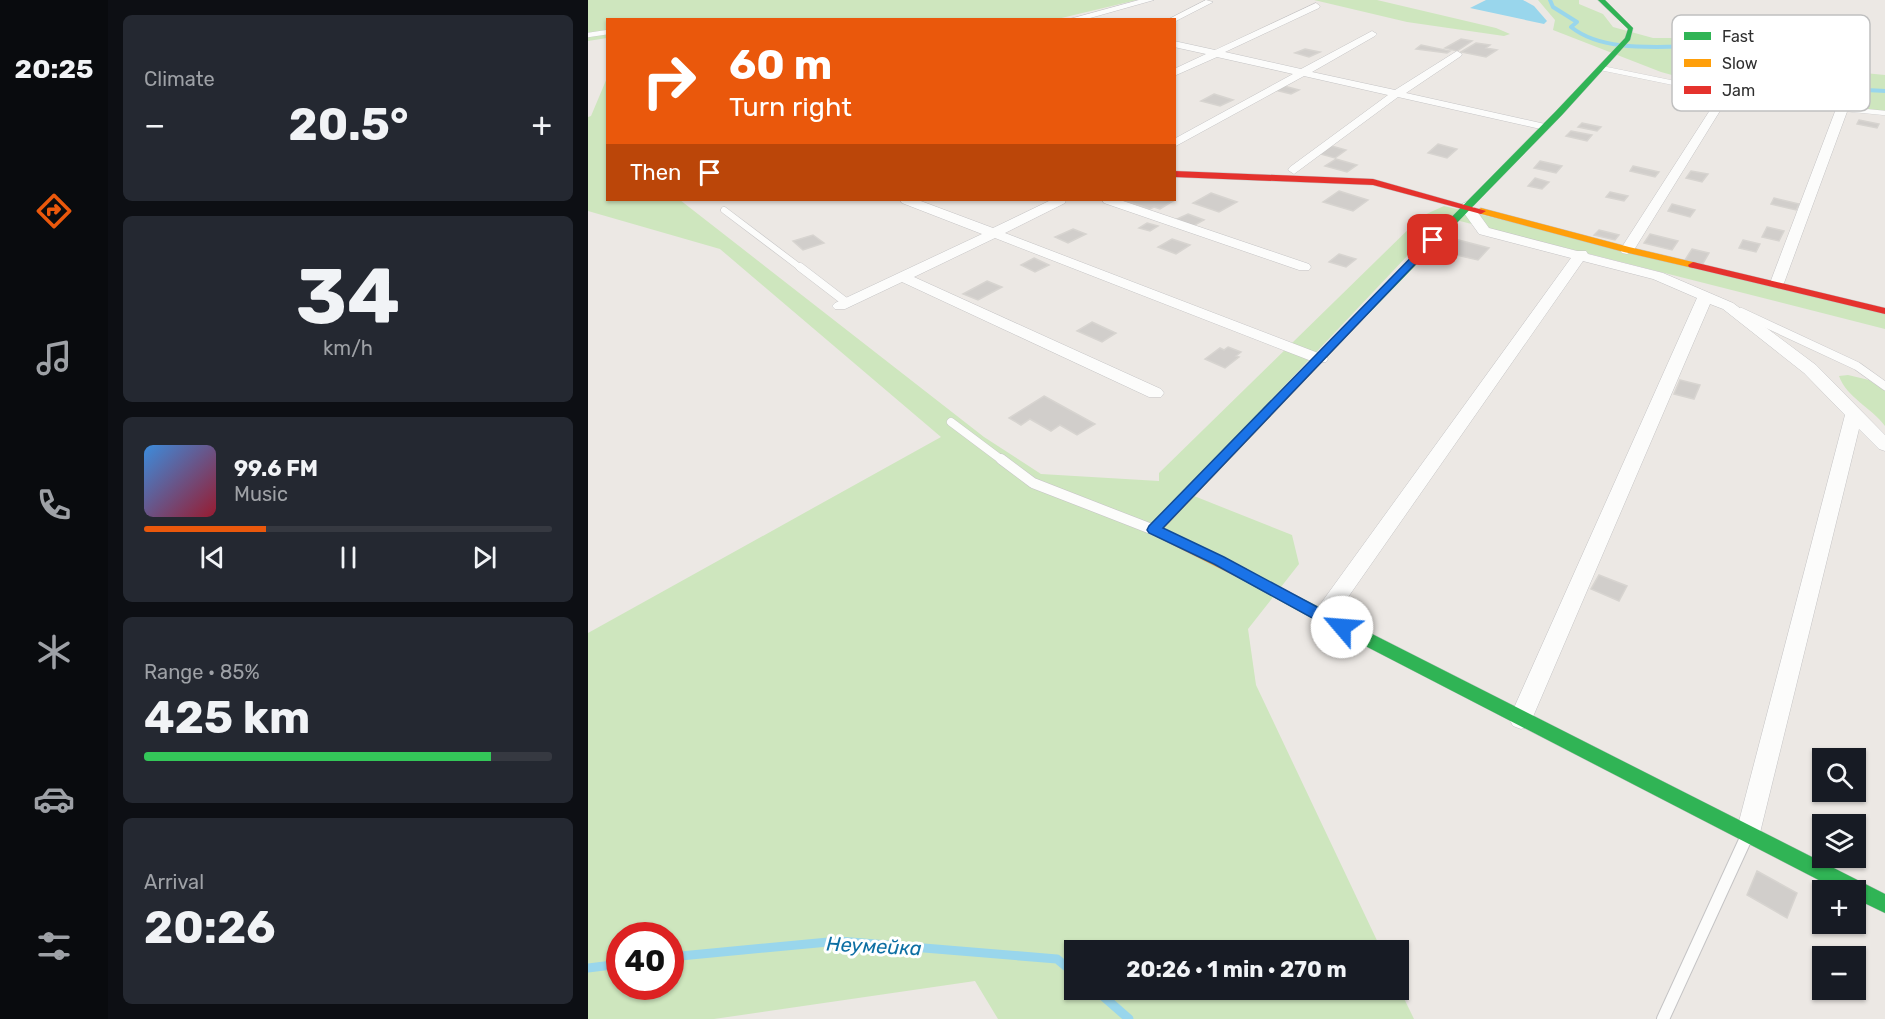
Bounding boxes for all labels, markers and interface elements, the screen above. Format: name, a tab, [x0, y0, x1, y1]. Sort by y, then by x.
legend	[1672, 15, 1870, 111]
text: Fast	[1722, 27, 1754, 46]
text: 60 m	[729, 40, 832, 90]
icon: right	[630, 42, 708, 120]
text: 20:25	[15, 53, 93, 85]
text: Slow	[1722, 54, 1758, 73]
text: Climate	[144, 67, 215, 91]
text: Jam	[1722, 81, 1755, 100]
text: Turn right	[729, 91, 852, 123]
text: 20.5°	[289, 98, 408, 151]
text: −	[144, 105, 165, 144]
text: +	[531, 105, 552, 144]
icon: arrive	[693, 156, 726, 189]
text: Then	[630, 159, 681, 186]
icon: directions	[33, 190, 75, 232]
pin	[1407, 214, 1458, 265]
icon: arrive	[1416, 223, 1449, 256]
text: 34	[296, 250, 400, 343]
text: km/h	[323, 336, 373, 360]
icon: music	[33, 337, 75, 379]
text: 99.6 FM	[234, 455, 318, 482]
text: Music	[234, 482, 288, 506]
icon: phone	[33, 484, 75, 526]
icon: previous	[196, 541, 229, 574]
icon: pause	[332, 541, 365, 574]
icon: next	[468, 541, 501, 574]
position arrow	[1310, 595, 1374, 659]
icon: climate	[33, 631, 75, 673]
text: Range · 85%	[144, 660, 260, 684]
text: 425 km	[144, 691, 310, 744]
map controls	[1812, 748, 1866, 1000]
button: search	[1812, 748, 1866, 802]
icon: car	[33, 778, 75, 820]
button: layers	[1812, 814, 1866, 868]
text: Arrival	[144, 870, 204, 894]
button: +	[1812, 880, 1866, 934]
text: 20:26	[144, 901, 276, 954]
speed limit sign: 40	[606, 922, 684, 1000]
icon: filters	[33, 925, 75, 967]
water label: Неумейка	[826, 932, 922, 960]
button: −	[1812, 946, 1866, 1000]
text: 20:26 · 1 min · 270 m	[1126, 956, 1347, 983]

